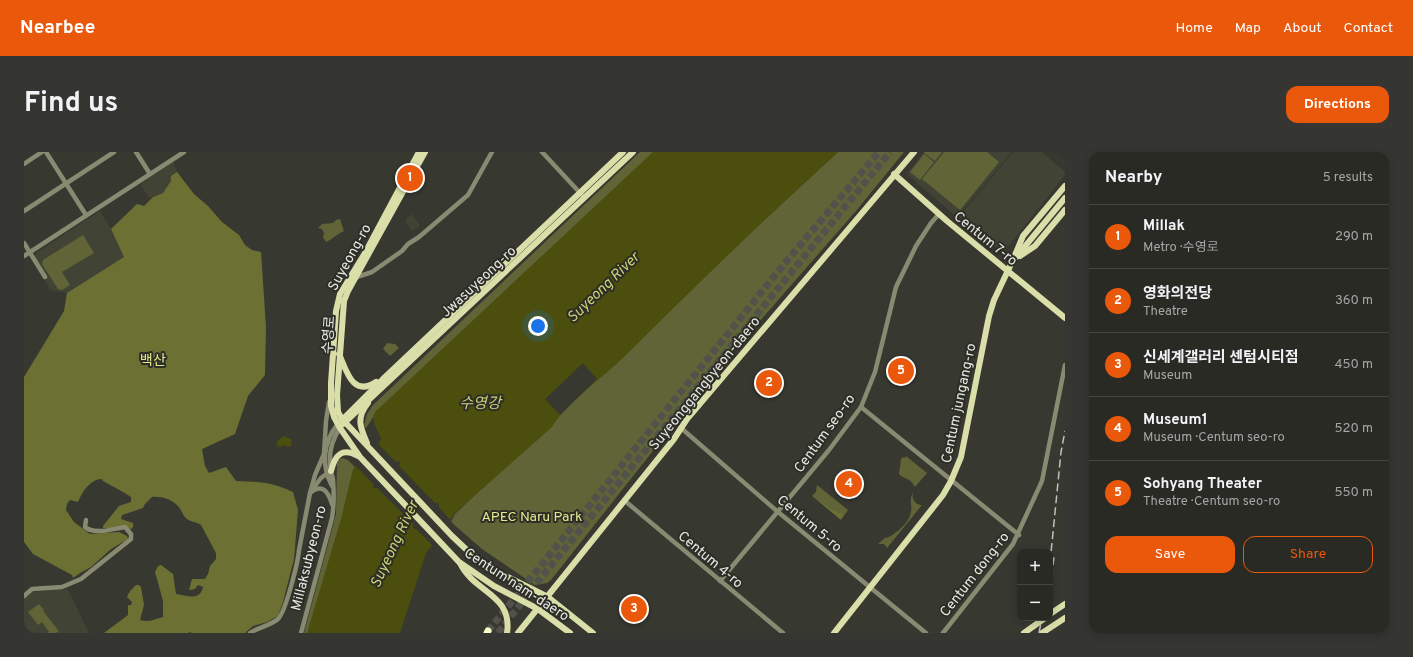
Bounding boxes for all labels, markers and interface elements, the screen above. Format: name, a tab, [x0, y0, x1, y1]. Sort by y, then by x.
text: Nearbee	[20, 16, 95, 40]
text: Home	[1176, 20, 1213, 37]
text: Map	[1235, 20, 1261, 37]
text: About	[1283, 20, 1322, 37]
text: Contact	[1344, 20, 1393, 37]
text: Find us	[24, 86, 118, 122]
button: Directions	[1286, 86, 1389, 123]
pin: 1	[397, 163, 423, 193]
text: Nearby	[1105, 167, 1162, 189]
text: 5 results	[1323, 170, 1373, 186]
street label: Centum 7-ro	[950, 208, 1020, 270]
text: Millak	[1143, 217, 1185, 236]
street label: Suyeong-ro	[325, 221, 376, 294]
text: 1	[1115, 229, 1121, 245]
text: 290 m	[1335, 229, 1373, 245]
text: Metro · 수영로	[1143, 240, 1219, 256]
street label: Jwasuyeong-ro	[438, 243, 520, 321]
water label: Suyeong River	[564, 248, 645, 328]
text: 영화의전당	[1143, 285, 1212, 304]
text: 2	[1114, 293, 1122, 309]
text: 360 m	[1335, 293, 1373, 309]
text: Theatre	[1143, 304, 1188, 320]
street label: Suyeonggangbyeon-daero	[646, 314, 764, 454]
street label: 수영로	[320, 315, 339, 355]
your location	[528, 316, 548, 336]
street label: Centum jungang-ro	[938, 342, 981, 465]
text: 신세계갤러리 센텀시티점	[1143, 349, 1299, 368]
park label: 백산	[140, 353, 166, 370]
pin: 5	[888, 356, 914, 386]
text: 3	[1114, 357, 1122, 373]
text: 450 m	[1334, 357, 1373, 373]
pin: 2	[756, 368, 782, 398]
text: Museum	[1143, 368, 1192, 384]
street label: Centum seo-ro	[791, 391, 860, 477]
water label: 수영강	[459, 395, 503, 414]
text: Museum1	[1143, 411, 1208, 430]
text: 4	[1114, 421, 1122, 437]
text: 520 m	[1335, 421, 1373, 437]
text: Museum · Centum seo-ro	[1143, 430, 1285, 446]
pin: 4	[836, 469, 862, 499]
text: Sohyang Theater	[1143, 475, 1262, 494]
text: 5	[1114, 485, 1122, 501]
text: 550 m	[1334, 485, 1373, 501]
street label: Centum 5-ro	[773, 492, 845, 556]
text: Theatre · Centum seo-ro	[1143, 494, 1280, 510]
water label: Suyeong River	[367, 497, 424, 591]
street label: Millaksubyeon-ro	[288, 504, 331, 613]
park label: APEC Naru Park	[482, 509, 582, 526]
street label: Centum 4-ro	[674, 528, 746, 592]
street label: Centum dong-ro	[937, 529, 1014, 621]
button: Save	[1105, 536, 1235, 573]
button: Share	[1243, 536, 1373, 573]
street label: Centum nam-daero	[461, 545, 572, 626]
map controls	[1017, 549, 1053, 621]
button: +	[1017, 549, 1053, 585]
button: −	[1017, 585, 1053, 621]
pin: 3	[621, 594, 647, 624]

